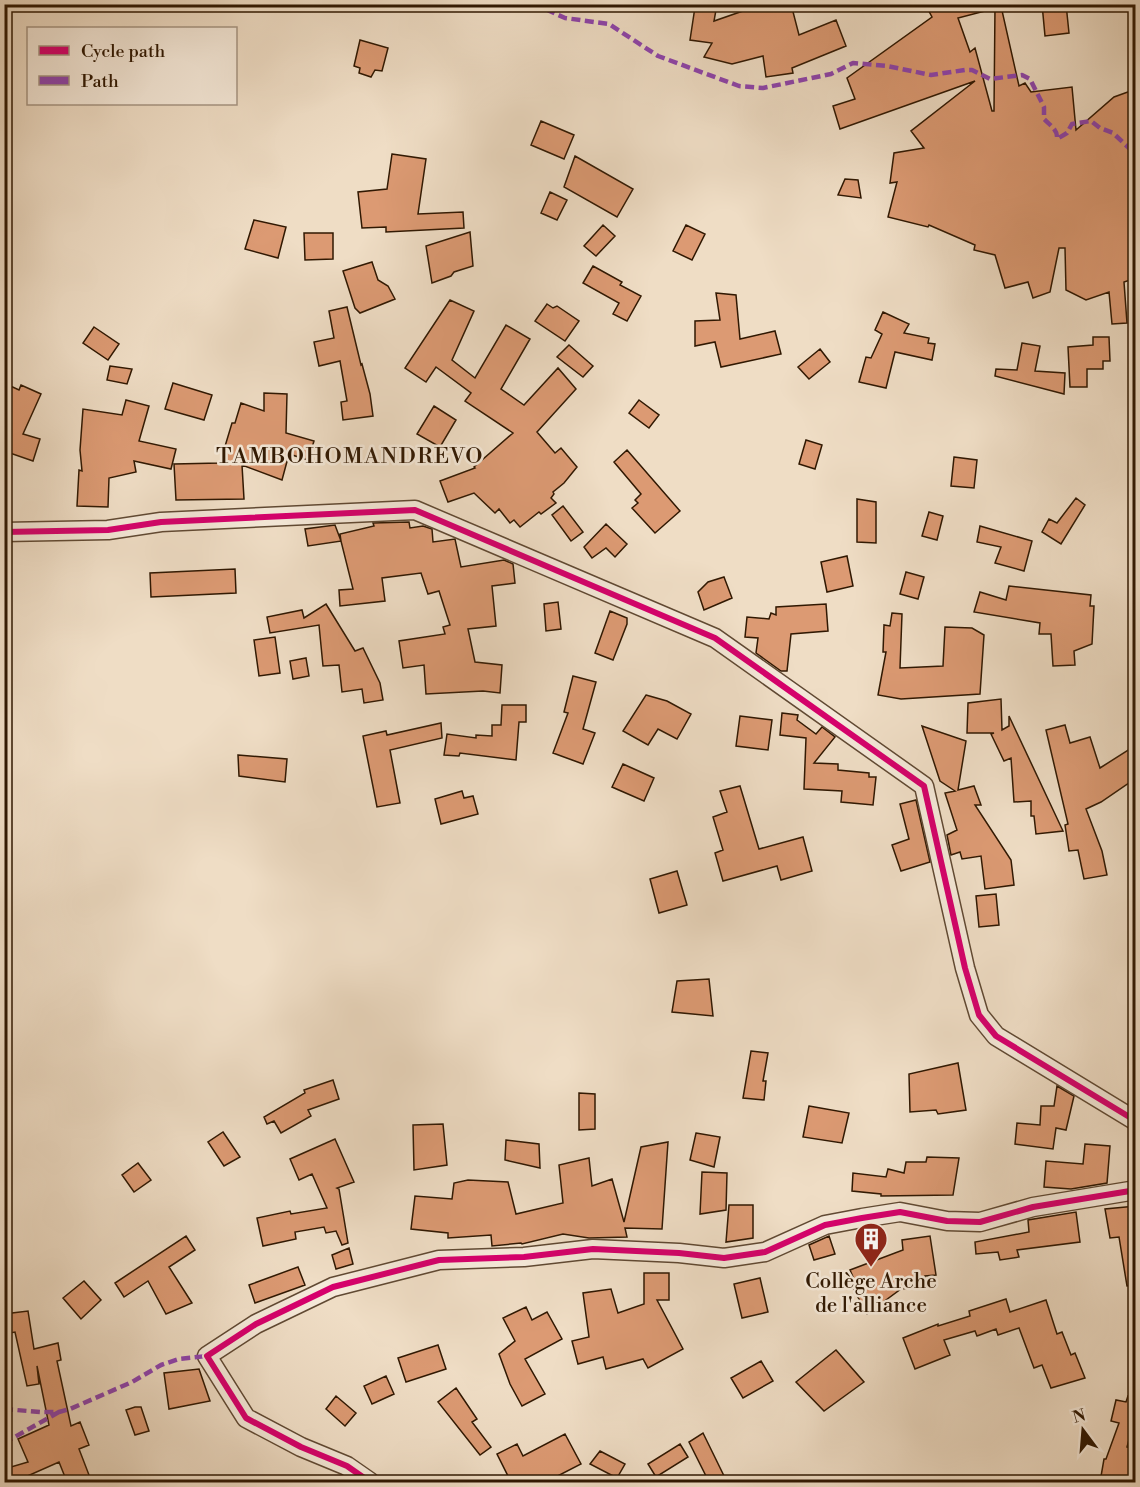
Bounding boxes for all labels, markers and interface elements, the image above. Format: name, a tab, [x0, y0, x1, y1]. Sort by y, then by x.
legend	[27, 27, 237, 105]
text: Cycle path	[81, 40, 165, 63]
text: Path	[81, 70, 119, 93]
district label: TAMBOHOMANDREVO	[216, 443, 484, 470]
building icon: Collège Arche de l'alliance	[853, 1221, 889, 1268]
place label: Collège Arche de l'alliance	[805, 1269, 937, 1319]
north arrow	[1053, 1400, 1113, 1460]
text: N	[1070, 1405, 1088, 1428]

